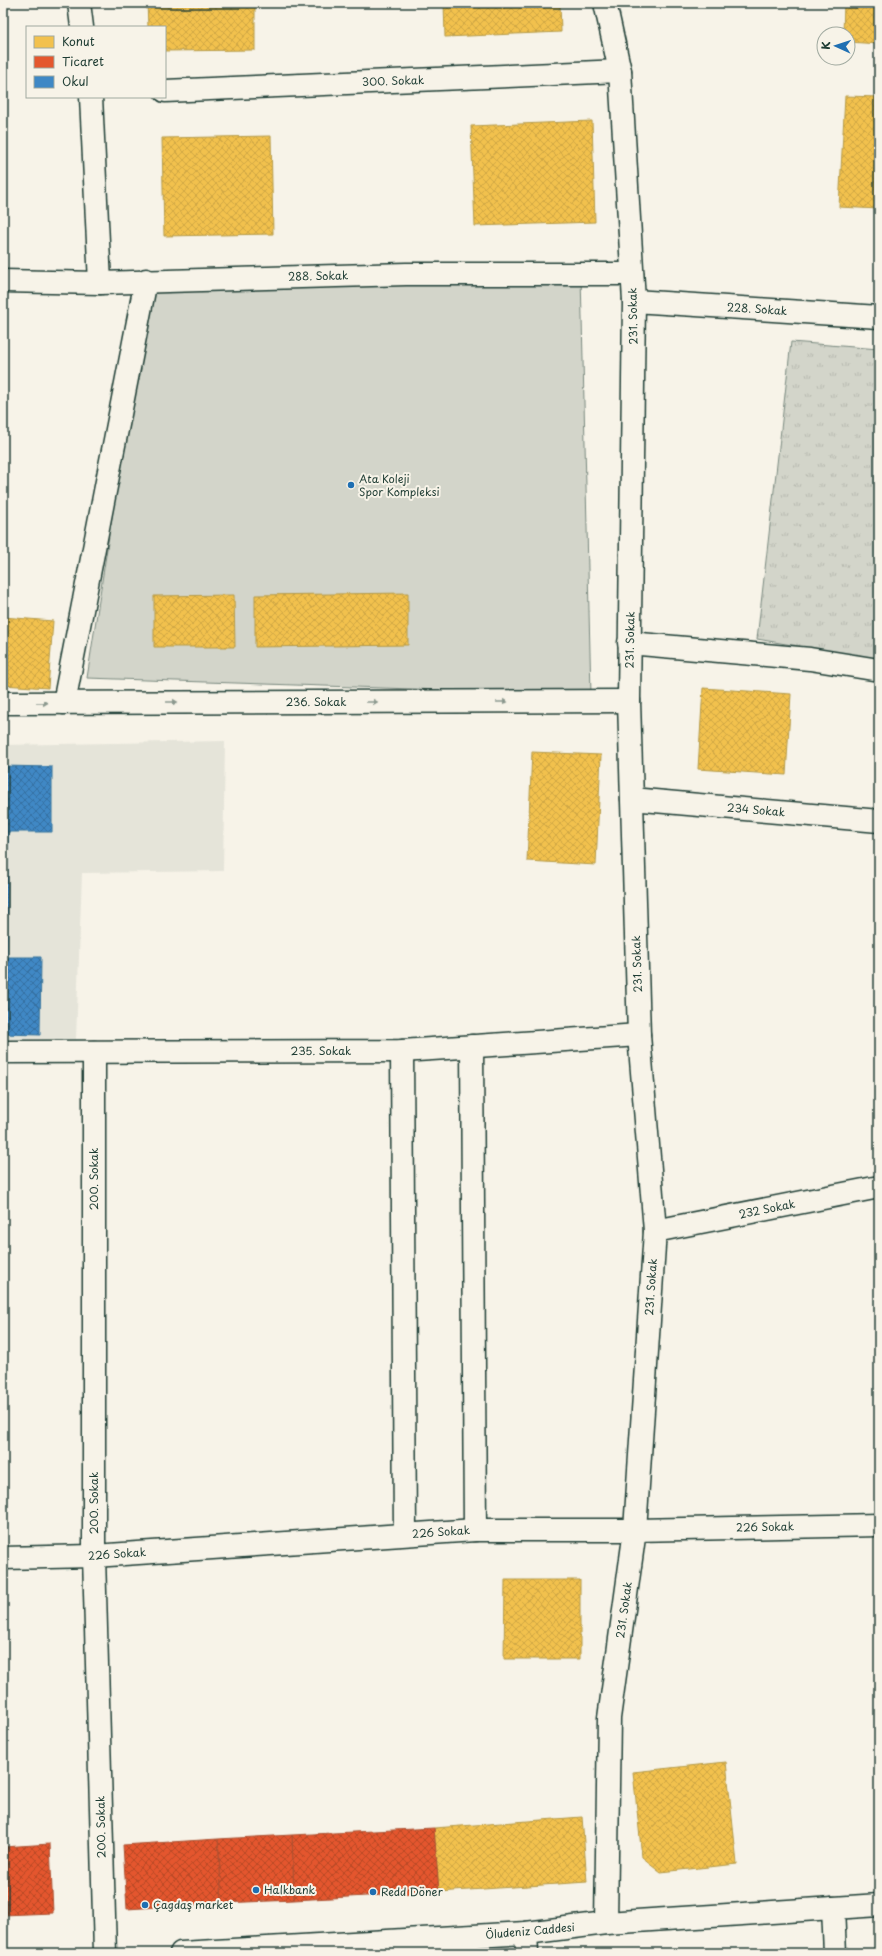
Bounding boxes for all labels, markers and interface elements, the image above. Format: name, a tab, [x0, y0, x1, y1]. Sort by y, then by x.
legend	[26, 26, 166, 98]
north arrow	[816, 26, 856, 66]
text: Konut	[62, 32, 95, 50]
text: K	[817, 41, 834, 50]
text: Ticaret	[62, 52, 104, 70]
street label: 300. Sokak	[362, 71, 425, 90]
text: Okul	[62, 72, 89, 90]
street label: 288. Sokak	[288, 266, 349, 285]
street label: 231. Sokak	[624, 287, 641, 345]
street label: 228. Sokak	[726, 298, 788, 319]
place label: Ata Koleji Spor Kompleksi	[359, 470, 440, 500]
marker: Ata Koleji Spor Kompleksi	[346, 480, 356, 490]
street label: 231. Sokak	[621, 611, 638, 669]
street label: 236. Sokak	[285, 693, 347, 710]
one-way arrow	[166, 699, 179, 705]
one-way arrow	[366, 699, 379, 705]
one-way arrow	[496, 699, 509, 705]
one-way arrow	[36, 700, 49, 706]
street label: 234 Sokak	[726, 798, 787, 821]
street label: 231. Sokak	[627, 935, 646, 993]
street label: 235. Sokak	[291, 1042, 352, 1059]
street label: 200. Sokak	[85, 1147, 102, 1210]
street label: 232 Sokak	[737, 1195, 797, 1222]
street label: 231. Sokak	[640, 1258, 661, 1316]
street label: 200. Sokak	[85, 1471, 102, 1534]
street label: 226 Sokak	[736, 1517, 795, 1536]
street label: 226 Sokak	[411, 1521, 471, 1542]
street label: 226 Sokak	[87, 1543, 147, 1564]
street label: 231. Sokak	[611, 1581, 636, 1639]
street label: 200. Sokak	[91, 1795, 110, 1858]
place label: Halkbank	[264, 1881, 316, 1898]
place label: Redd Döner	[381, 1883, 444, 1900]
marker: Halkbank	[251, 1885, 261, 1895]
marker: Redd Döner	[368, 1887, 378, 1897]
place label: Çagdaş market	[153, 1896, 234, 1913]
marker: Çagdaş market	[140, 1900, 150, 1910]
street label: Öludeniz Caddesi	[485, 1918, 575, 1943]

